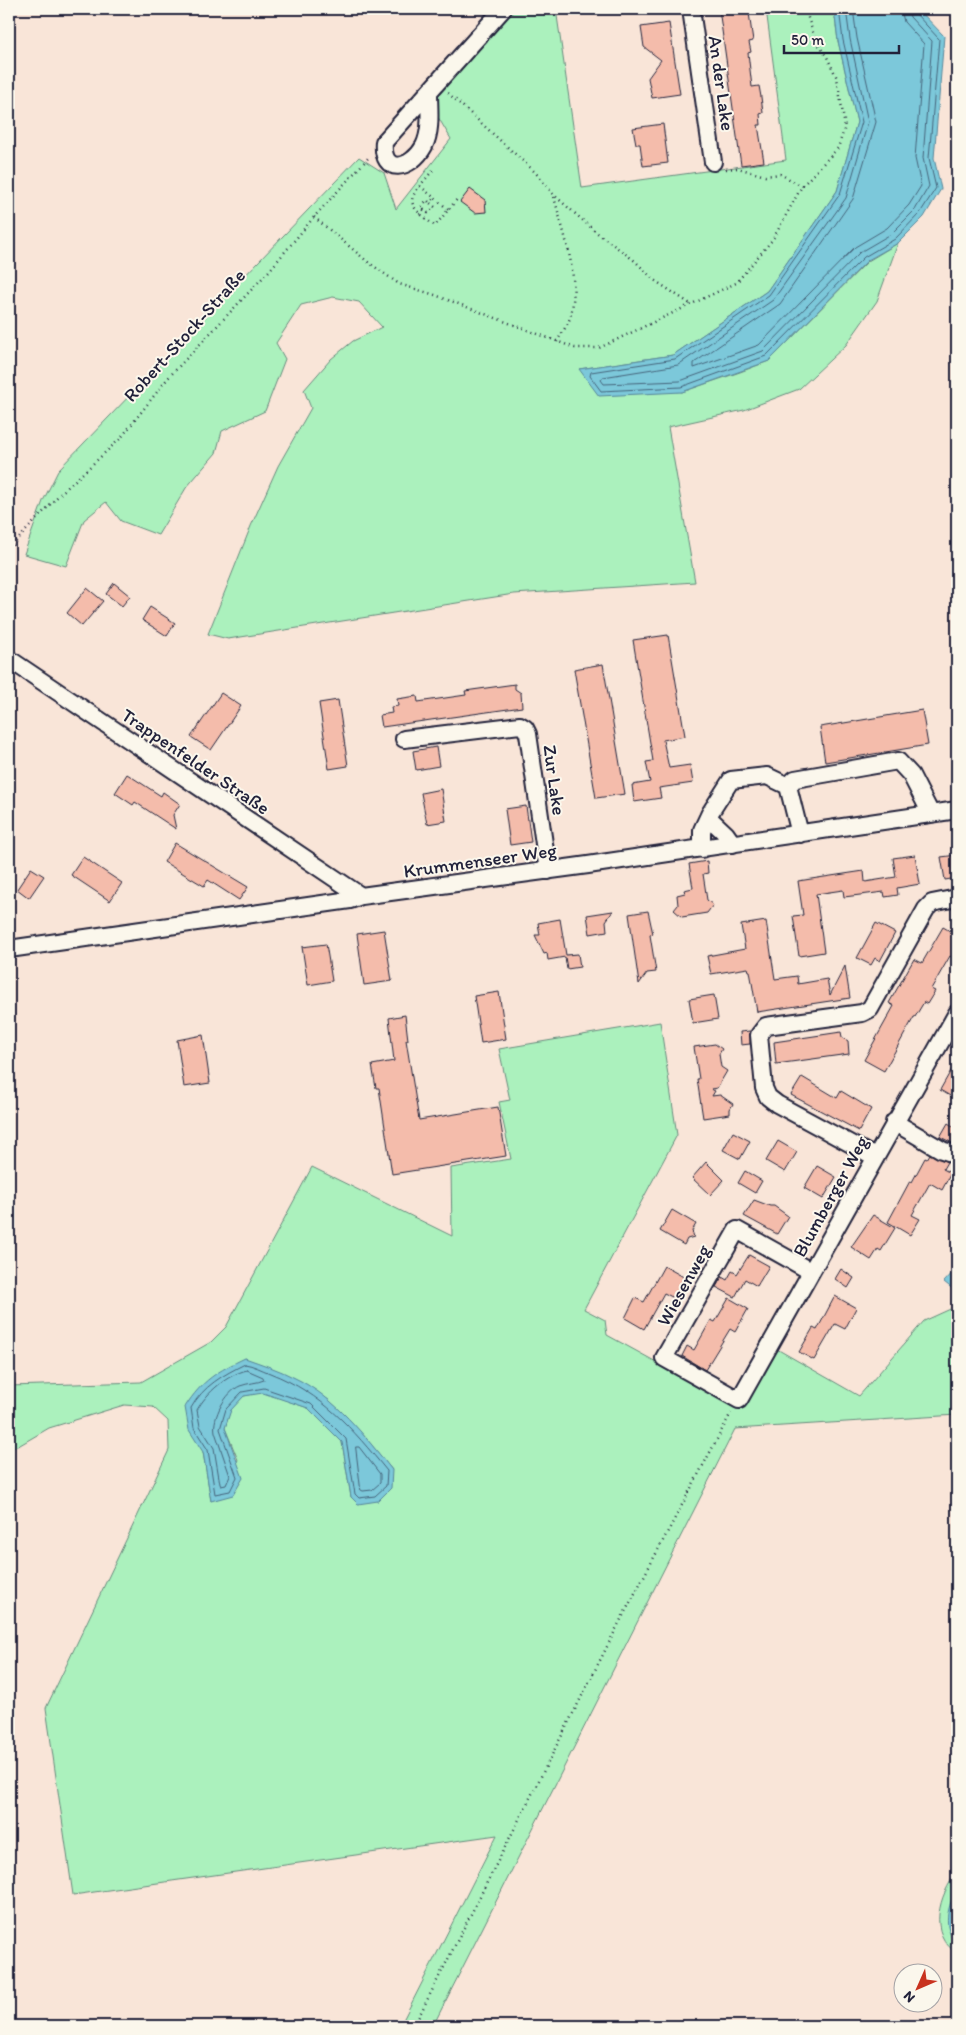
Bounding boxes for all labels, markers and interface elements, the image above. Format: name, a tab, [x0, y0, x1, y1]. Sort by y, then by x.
scale bar	[784, 22, 898, 54]
text: 50 m	[791, 31, 824, 49]
street label: An der Lake	[703, 34, 740, 132]
street label: Robert-Stock-Straße	[119, 264, 250, 407]
street label: Trappenfelder Straße	[117, 703, 274, 820]
street label: Zur Lake	[538, 743, 571, 817]
street label: Krummenseer Weg	[402, 838, 558, 883]
street label: Blumberger Weg	[788, 1131, 873, 1261]
street label: Wiesenweg	[652, 1240, 715, 1330]
north arrow	[894, 1962, 944, 2012]
text: N	[900, 1987, 919, 2006]

